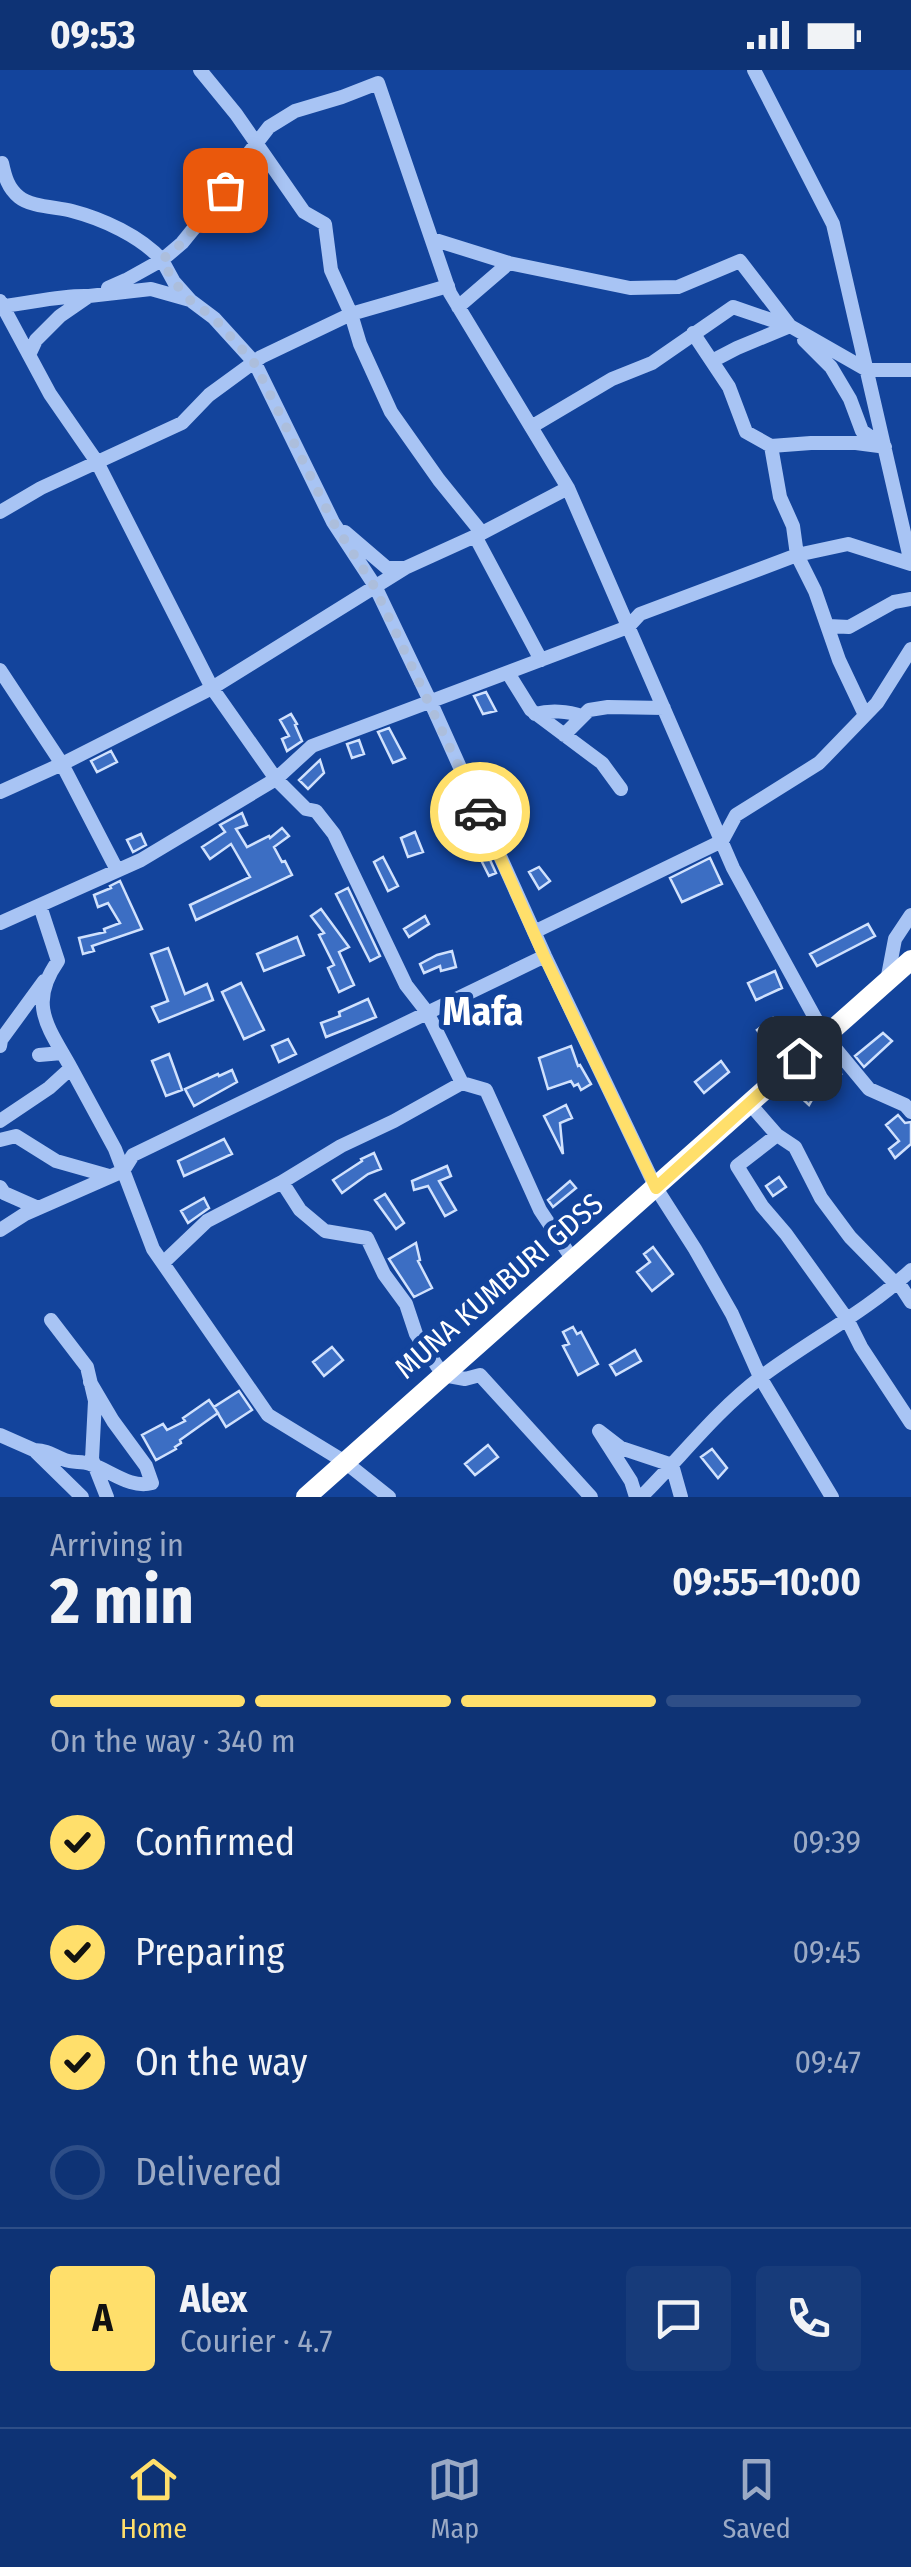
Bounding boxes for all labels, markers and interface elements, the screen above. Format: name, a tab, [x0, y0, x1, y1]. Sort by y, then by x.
text: 09:53	[50, 12, 135, 58]
pin	[183, 148, 268, 233]
icon: bag	[198, 163, 253, 218]
courier	[430, 762, 530, 862]
icon: car	[453, 785, 508, 840]
district label: Mafa	[443, 988, 523, 1036]
pin	[757, 1016, 842, 1101]
icon: home	[772, 1031, 827, 1086]
street label: MUNA KUMBURI GDSS	[388, 1186, 610, 1386]
text: Arriving in	[50, 1526, 184, 1564]
text: 09:55–10:00	[672, 1559, 861, 1605]
text: 2 min	[50, 1562, 194, 1640]
text: On the way · 340 m	[50, 1722, 296, 1760]
icon: check	[50, 1815, 105, 1870]
text: Confirmed	[135, 1819, 295, 1865]
text: 09:39	[792, 1823, 861, 1861]
icon: check	[50, 1925, 105, 1980]
text: Preparing	[135, 1929, 284, 1975]
text: 09:45	[793, 1933, 861, 1971]
icon: check	[50, 2035, 105, 2090]
text: On the way	[135, 2039, 307, 2085]
text: 09:47	[795, 2043, 861, 2081]
text: Delivered	[135, 2149, 282, 2195]
button: chat	[626, 2266, 731, 2371]
button: phone	[756, 2266, 861, 2371]
text: Alex	[180, 2276, 247, 2322]
text: A	[92, 2295, 113, 2341]
text: Courier · 4.7	[180, 2322, 332, 2360]
tab: Home	[120, 2452, 187, 2545]
tab: Map	[427, 2452, 482, 2545]
tab: Saved	[722, 2452, 791, 2545]

